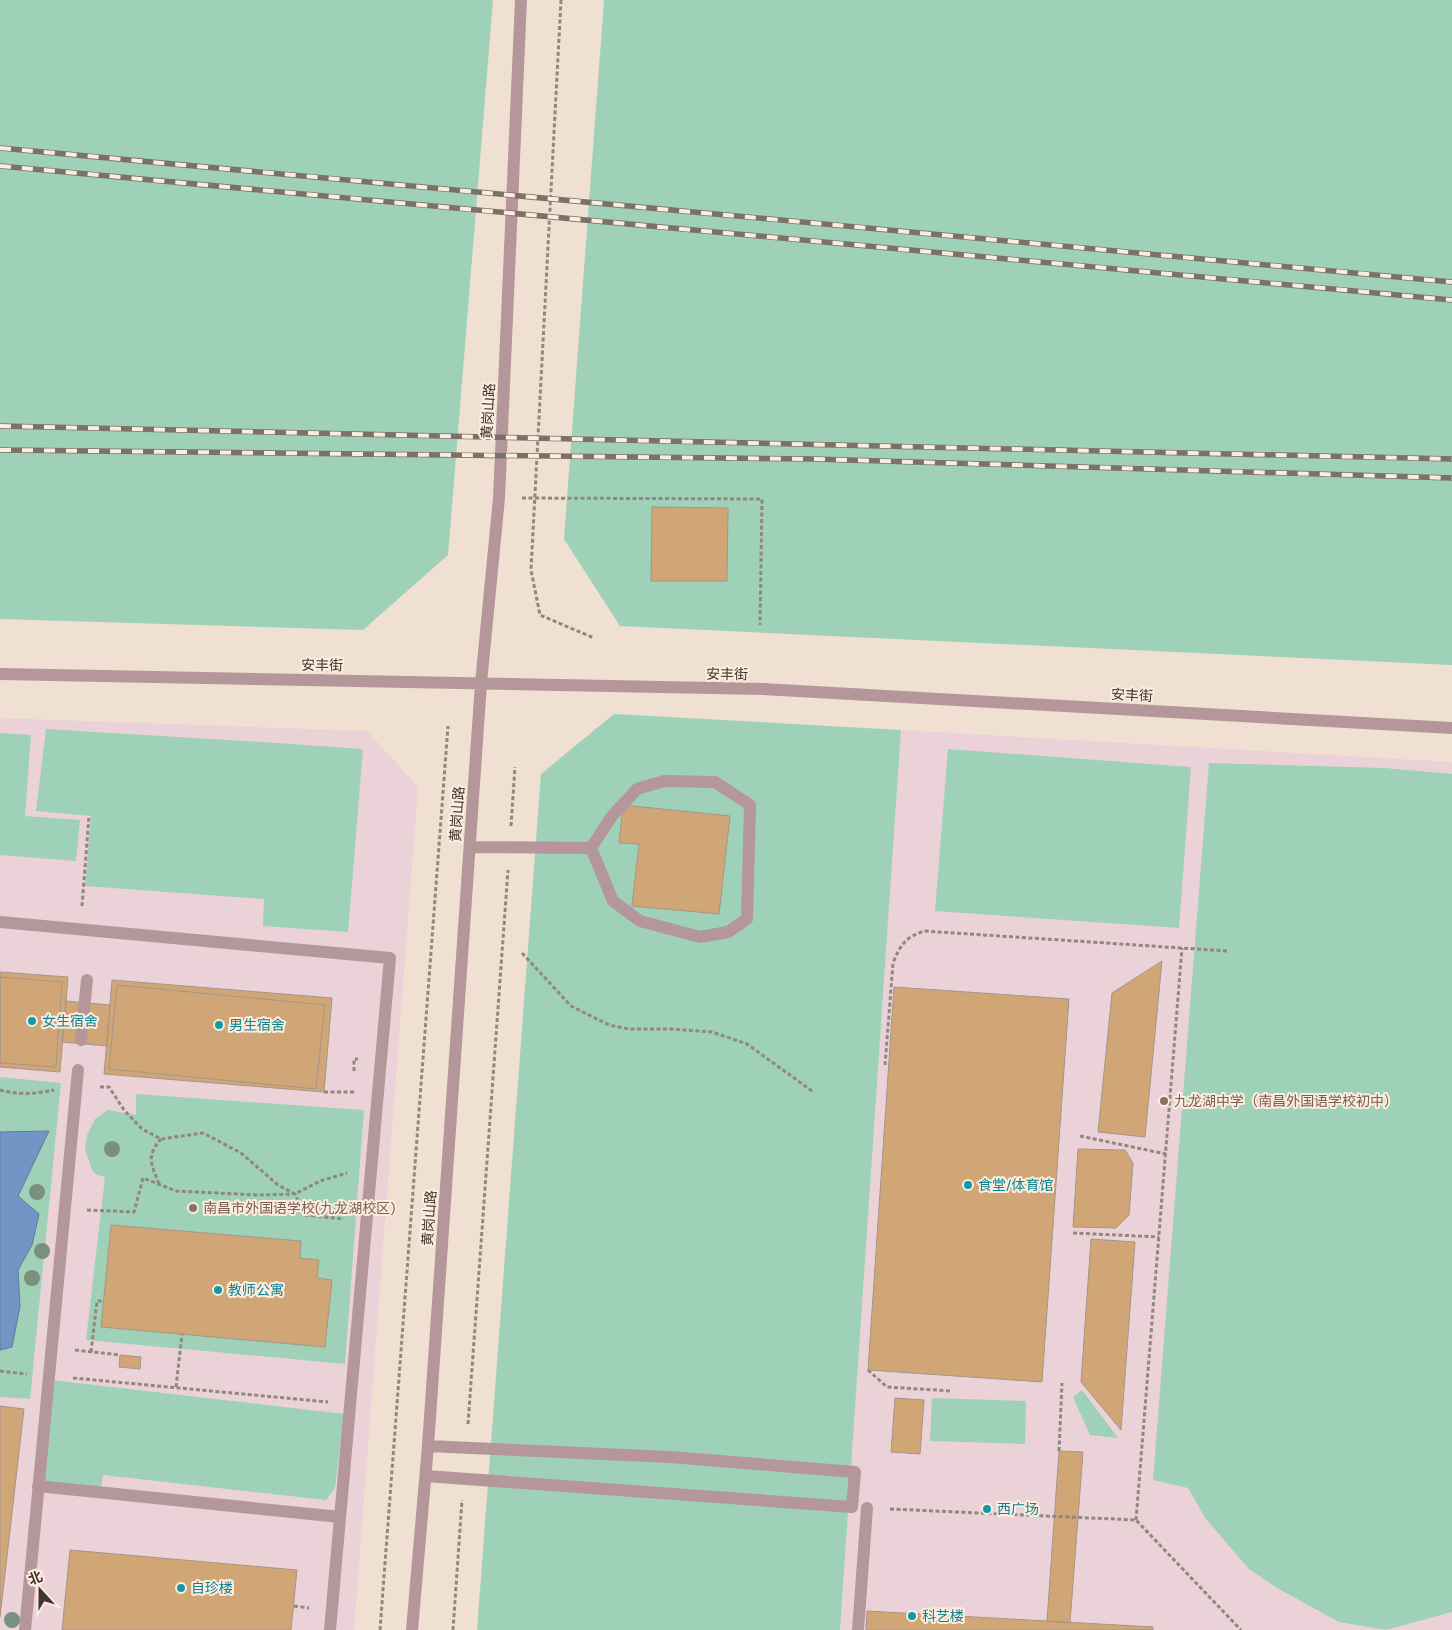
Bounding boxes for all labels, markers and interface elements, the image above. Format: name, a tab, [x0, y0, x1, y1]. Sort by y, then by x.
street label: 黄岗山路	[478, 383, 498, 439]
street label: 安丰街	[301, 656, 343, 674]
street label: 安丰街	[706, 665, 748, 683]
street label: 安丰街	[1111, 685, 1153, 705]
street label: 黄岗山路	[446, 785, 468, 843]
place label: 女生宿舍	[42, 1012, 98, 1030]
marker: 女生宿舍	[26, 1015, 38, 1027]
place label: 男生宿舍	[229, 1016, 285, 1034]
marker: 男生宿舍	[213, 1019, 225, 1031]
place label: 九龙湖中学（南昌外国语学校初中）	[1174, 1092, 1398, 1110]
marker: 九龙湖中学（南昌外国语学校初中）	[1158, 1095, 1170, 1107]
place label: 食堂/体育馆	[978, 1176, 1054, 1194]
marker: 食堂/体育馆	[962, 1179, 974, 1191]
street label: 黄岗山路	[418, 1189, 440, 1247]
place label: 南昌市外国语学校(九龙湖校区)	[203, 1199, 395, 1217]
marker: 南昌市外国语学校(九龙湖校区)	[187, 1202, 199, 1214]
place label: 教师公寓	[228, 1281, 284, 1299]
marker: 教师公寓	[212, 1284, 224, 1296]
place label: 西广场	[997, 1500, 1039, 1518]
marker: 西广场	[981, 1503, 993, 1515]
north arrow	[15, 1565, 65, 1615]
text: 北	[26, 1567, 45, 1589]
place label: 自珍楼	[191, 1579, 233, 1597]
marker: 自珍楼	[175, 1582, 187, 1594]
place label: 科艺楼	[922, 1607, 964, 1625]
marker: 科艺楼	[906, 1610, 918, 1622]

